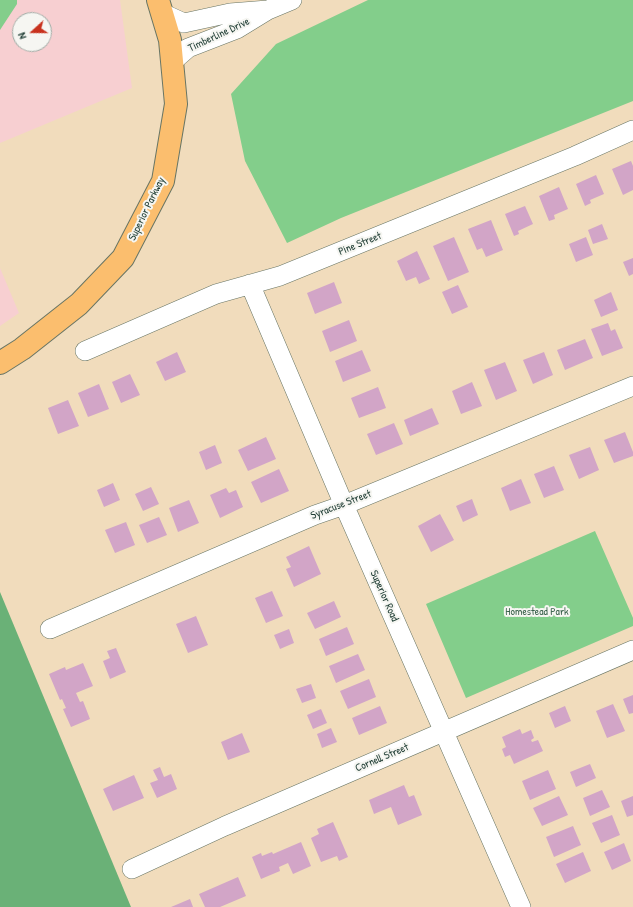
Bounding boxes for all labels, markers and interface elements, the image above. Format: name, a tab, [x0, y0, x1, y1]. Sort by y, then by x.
north arrow	[12, 12, 52, 52]
street label: Timberline Drive	[186, 15, 252, 55]
text: N	[14, 31, 29, 41]
street label: Superior Parkway	[126, 175, 168, 243]
street label: Pine Street	[337, 229, 383, 259]
street label: Syracuse Street	[309, 487, 373, 523]
street label: Superior Road	[367, 568, 401, 624]
park label: Homestead Park	[505, 605, 569, 619]
street label: Cornell Street	[353, 741, 411, 775]

